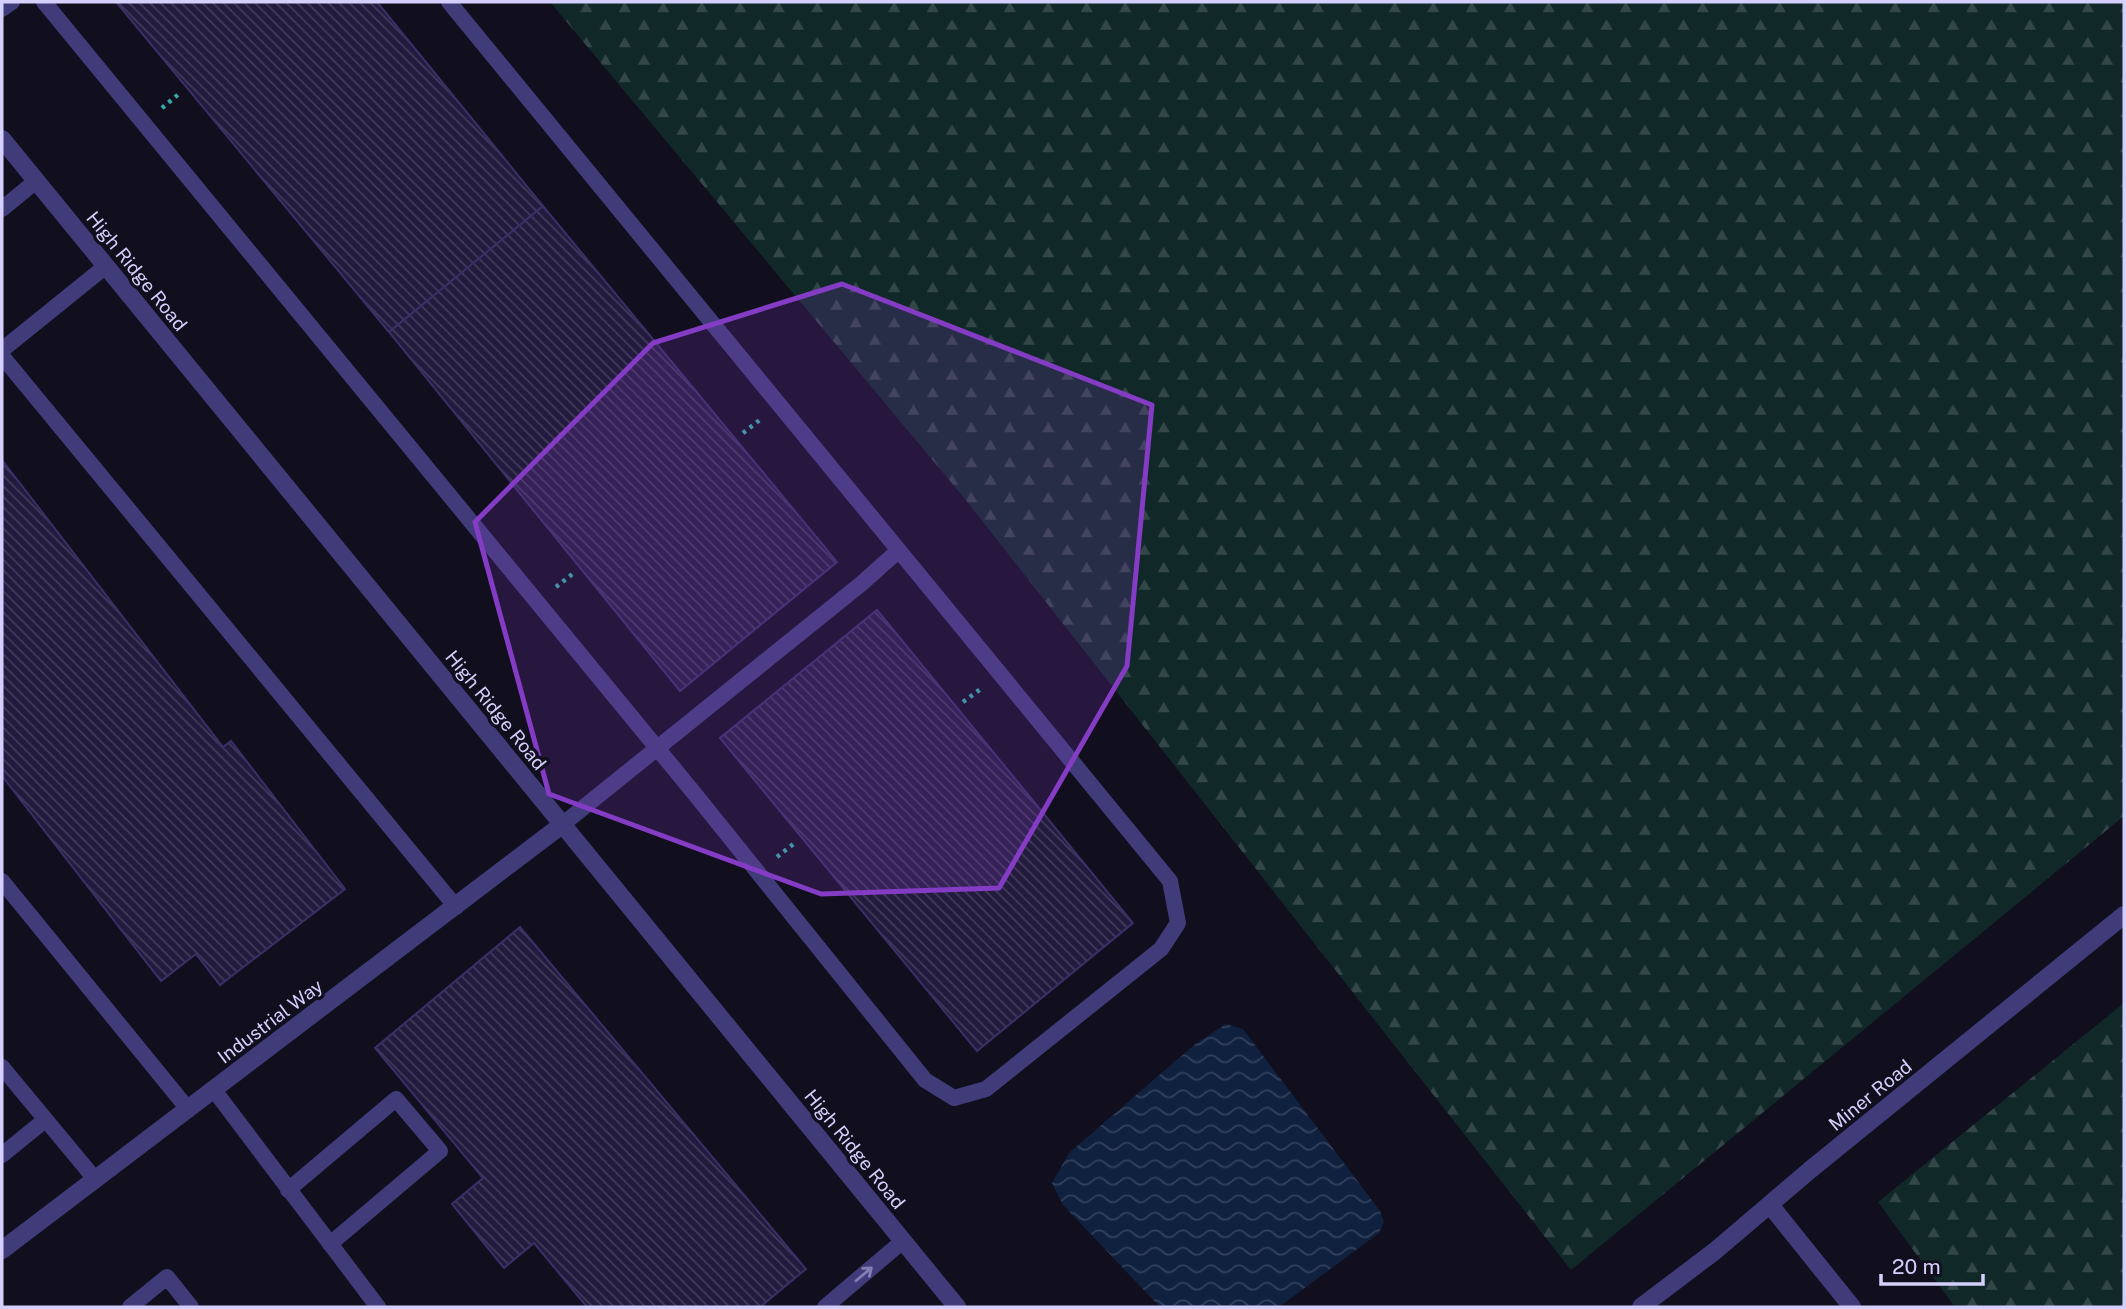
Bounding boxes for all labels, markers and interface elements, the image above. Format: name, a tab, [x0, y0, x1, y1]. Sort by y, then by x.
street label: High Ridge Road	[82, 207, 192, 335]
street label: High Ridge Road	[441, 646, 551, 774]
street label: Industrial Way	[213, 974, 327, 1068]
street label: Miner Road	[1824, 1055, 1916, 1135]
street label: High Ridge Road	[800, 1085, 910, 1213]
scale bar	[1881, 1242, 1982, 1286]
text: 20 m	[1892, 1254, 1941, 1279]
one-way arrow	[855, 1266, 873, 1282]

